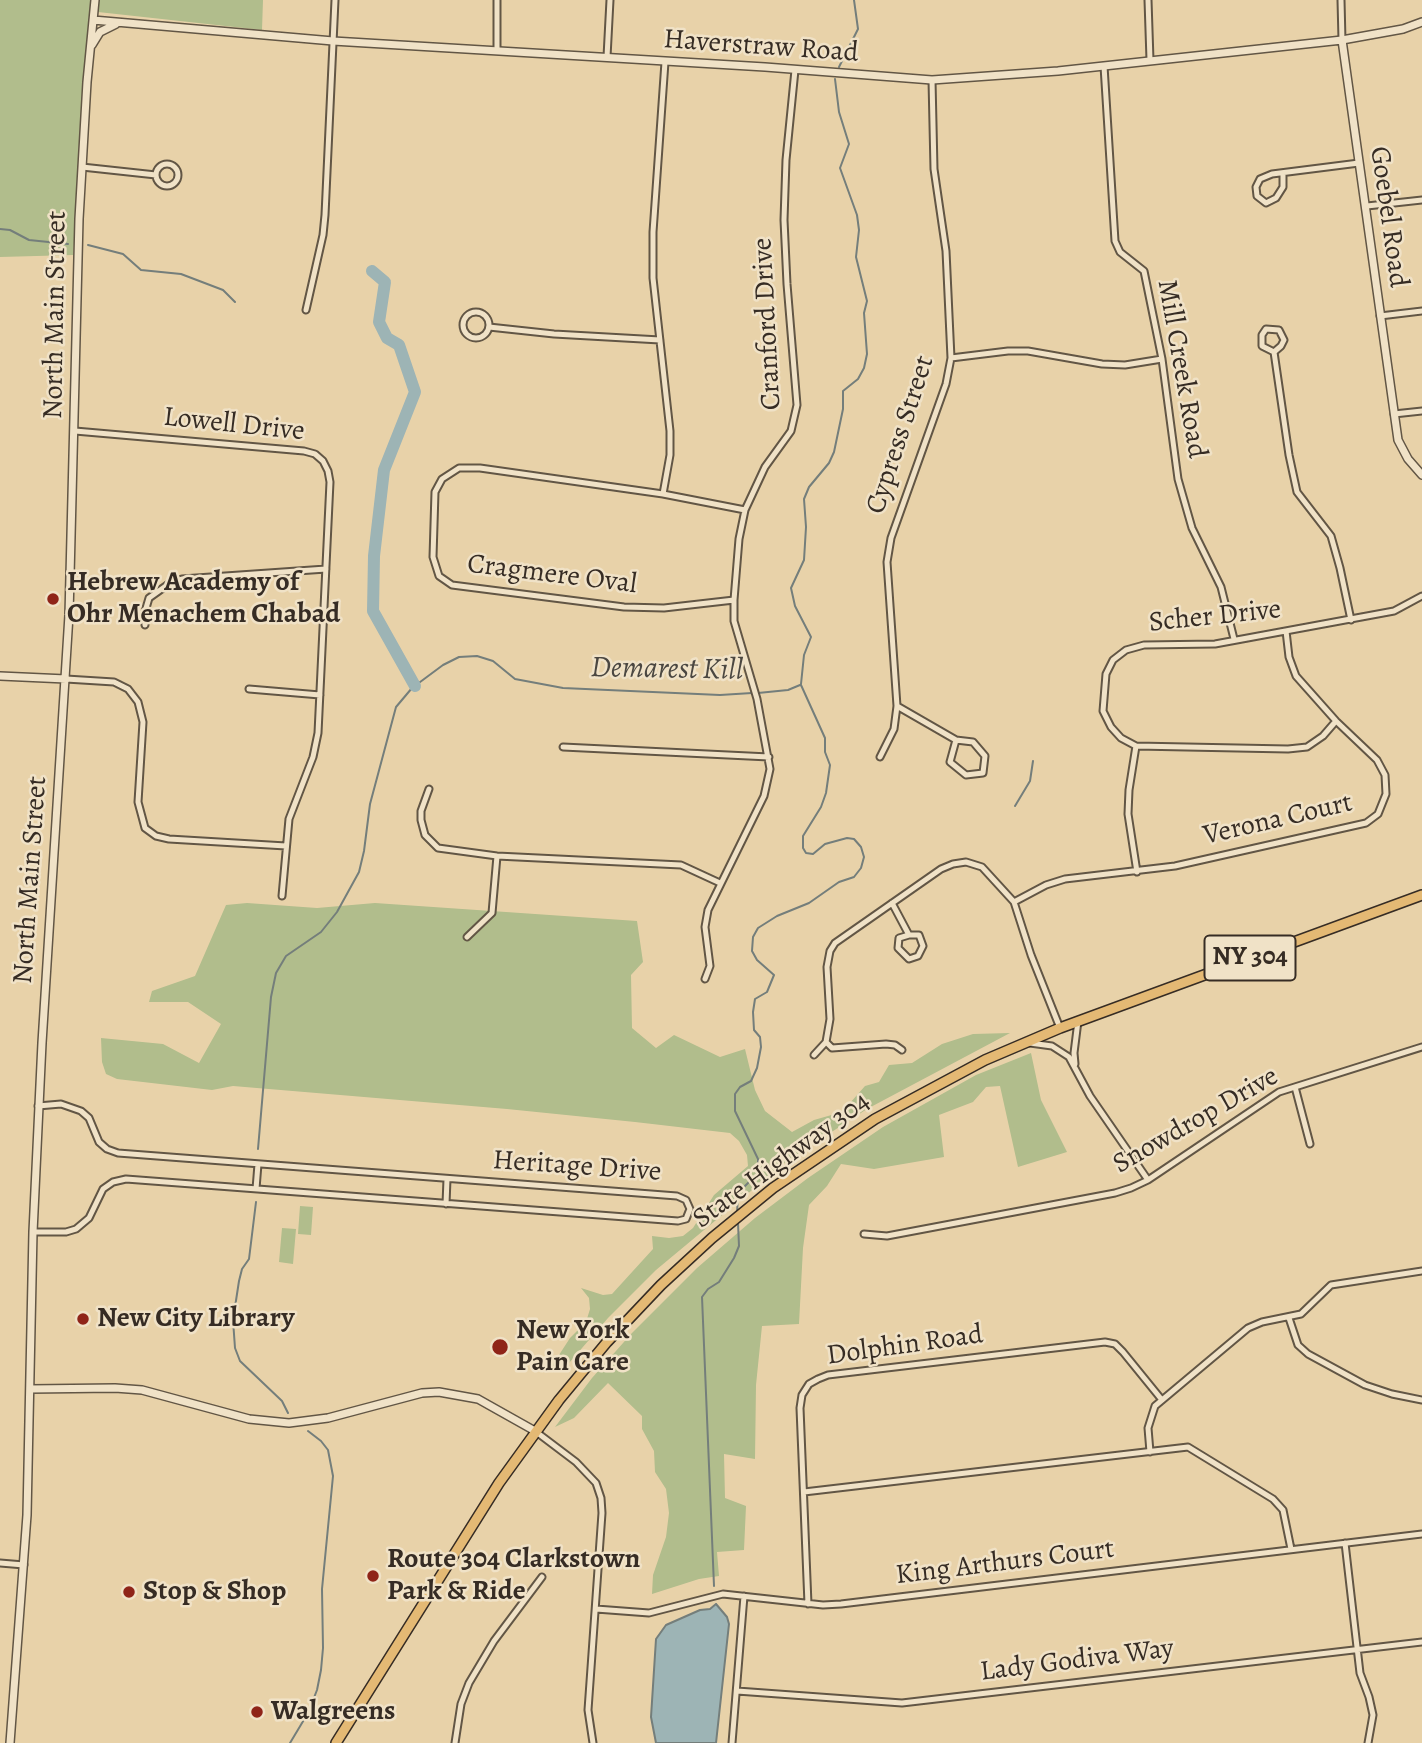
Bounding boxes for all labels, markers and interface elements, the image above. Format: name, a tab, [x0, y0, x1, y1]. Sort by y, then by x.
street label: Haverstraw Road	[662, 23, 860, 71]
street label: Goebel Road	[1361, 144, 1415, 290]
street label: North Main Street	[37, 211, 75, 419]
street label: Cranford Drive	[747, 237, 789, 411]
street label: Mill Creek Road	[1149, 277, 1213, 461]
street label: Cypress Street	[860, 352, 942, 518]
street label: Lowell Drive	[162, 401, 306, 449]
street label: Cragmere Oval	[465, 548, 639, 602]
place label: Hebrew Academy of Ohr Menachem Chabad	[67, 566, 340, 632]
marker: Hebrew Academy of Ohr Menachem Chabad	[45, 591, 61, 607]
street label: Scher Drive	[1147, 593, 1283, 641]
water label: Demarest Kill	[590, 651, 744, 689]
street label: North Main Street	[7, 775, 55, 985]
street label: Verona Court	[1200, 787, 1356, 853]
road number: NY 304	[1204, 936, 1296, 981]
street label: Snowdrop Drive	[1107, 1060, 1285, 1182]
street label: State Highway 304	[687, 1085, 877, 1237]
street label: Heritage Drive	[492, 1144, 662, 1190]
place label: New City Library	[97, 1302, 294, 1336]
marker: New City Library	[75, 1311, 91, 1327]
place label: New York Pain Care	[516, 1314, 629, 1380]
street label: Dolphin Road	[825, 1318, 985, 1374]
marker: New York Pain Care	[490, 1337, 510, 1357]
street label: King Arthurs Court	[894, 1533, 1116, 1593]
place label: Route 304 Clarkstown Park & Ride	[387, 1543, 640, 1609]
marker: Route 304 Clarkstown Park & Ride	[365, 1568, 381, 1584]
place label: Stop & Shop	[143, 1575, 286, 1609]
marker: Stop & Shop	[121, 1584, 137, 1600]
street label: Lady Godiva Way	[978, 1632, 1176, 1690]
place label: Walgreens	[271, 1695, 395, 1729]
marker: Walgreens	[249, 1704, 265, 1720]

